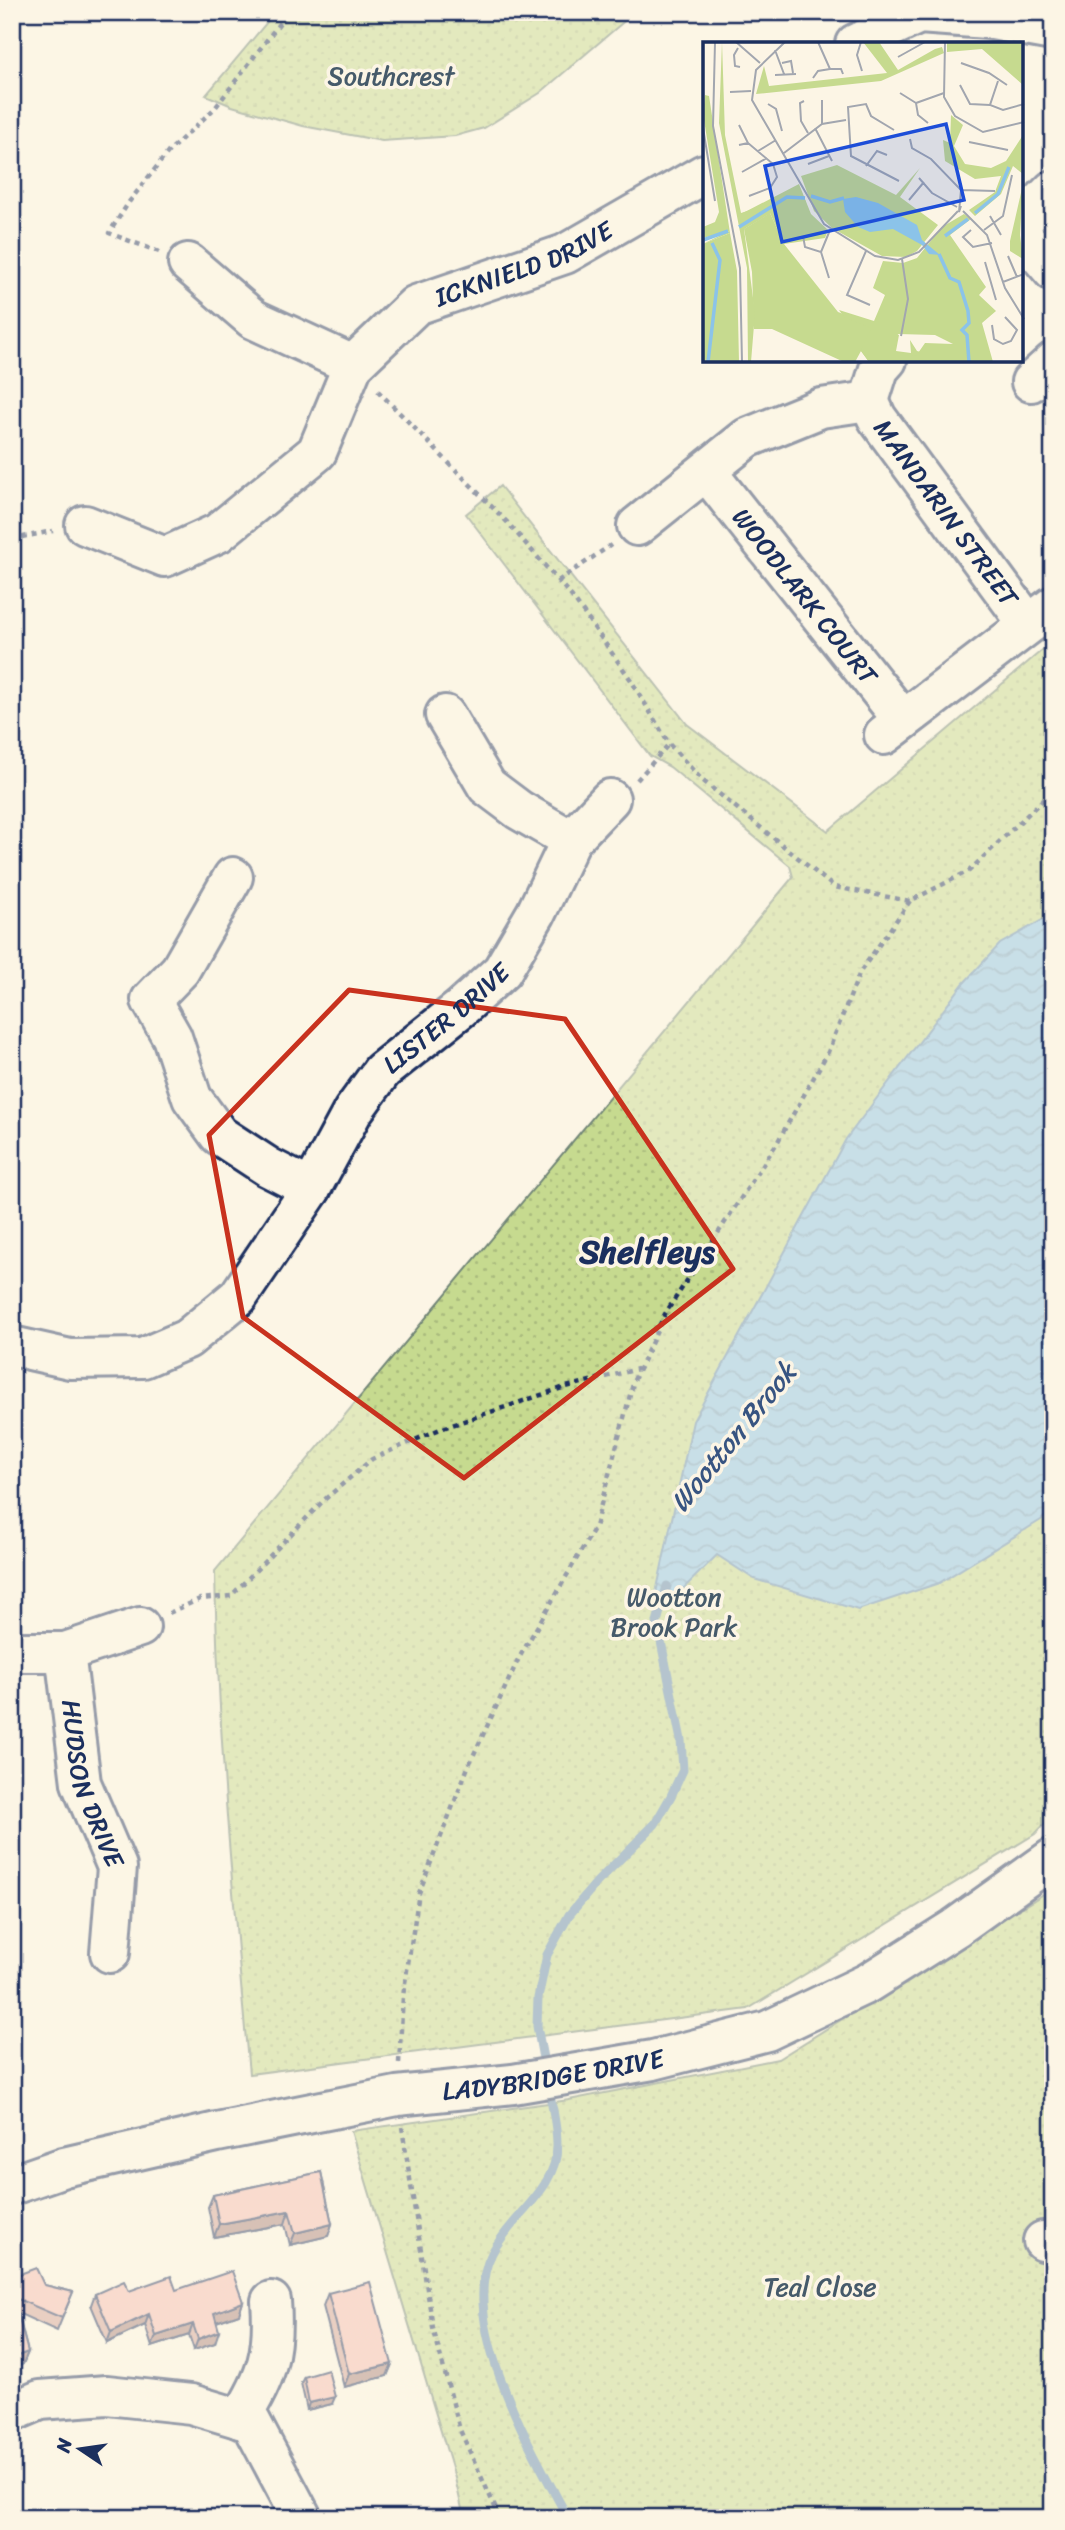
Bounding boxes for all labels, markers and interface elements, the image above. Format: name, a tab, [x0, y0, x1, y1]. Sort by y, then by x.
inset map	[703, 42, 1023, 362]
park label: Southcrest	[327, 53, 456, 99]
street label: ICKNIELD DRIVE	[428, 207, 623, 320]
street label: MANDARIN STREET	[862, 409, 1032, 618]
street label: WOODLARK COURT	[720, 497, 891, 697]
street label: LISTER DRIVE	[372, 950, 522, 1086]
district label: Shelfleys	[578, 1223, 715, 1281]
water label: Wootton Brook	[657, 1349, 811, 1523]
park label: Wootton Brook Park	[611, 1574, 738, 1650]
street label: HUDSON DRIVE	[48, 1697, 138, 1876]
street label: LADYBRIDGE DRIVE	[440, 2035, 670, 2114]
park label: Teal Close	[763, 2264, 877, 2310]
north arrow	[46, 2414, 116, 2484]
text: N	[46, 2434, 82, 2456]

